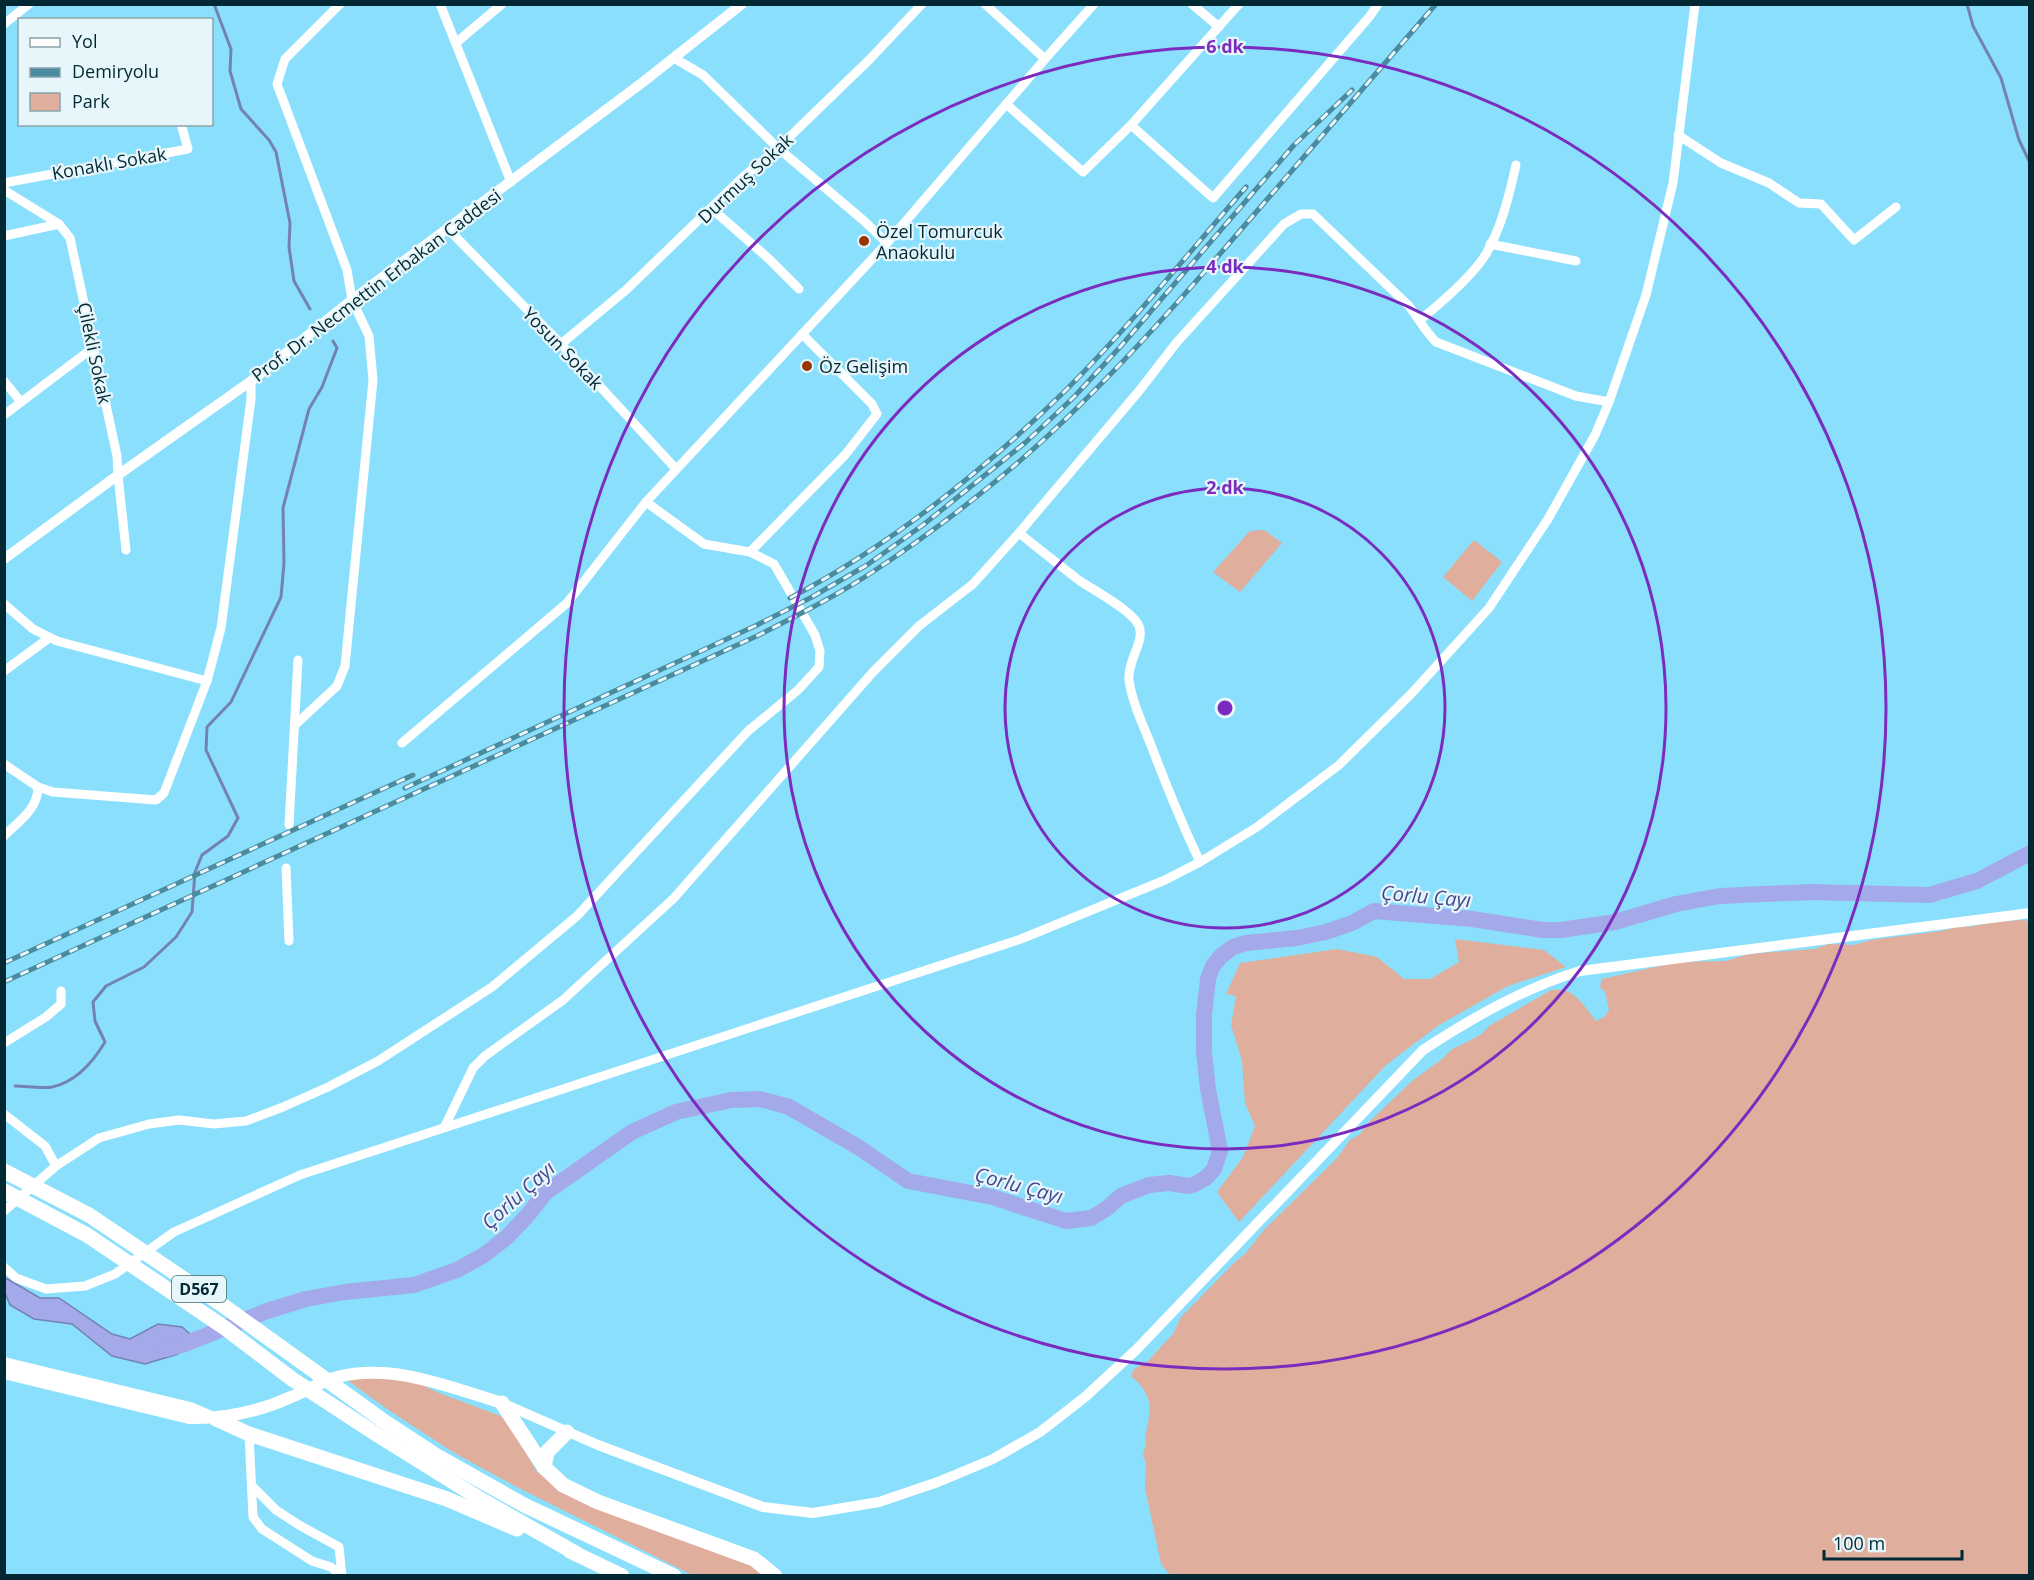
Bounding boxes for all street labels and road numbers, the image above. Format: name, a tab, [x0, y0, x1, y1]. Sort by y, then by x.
street label: Durmuş Sokak	[692, 127, 798, 228]
street label: Konaklı Sokak	[50, 141, 169, 185]
street label: Prof. Dr. Necmettin Erbakan Caddesi	[246, 183, 506, 387]
street label: Çilekli Sokak	[73, 300, 118, 407]
street label: Yosun Sokak	[518, 302, 609, 395]
road number: D567	[172, 1276, 226, 1302]

